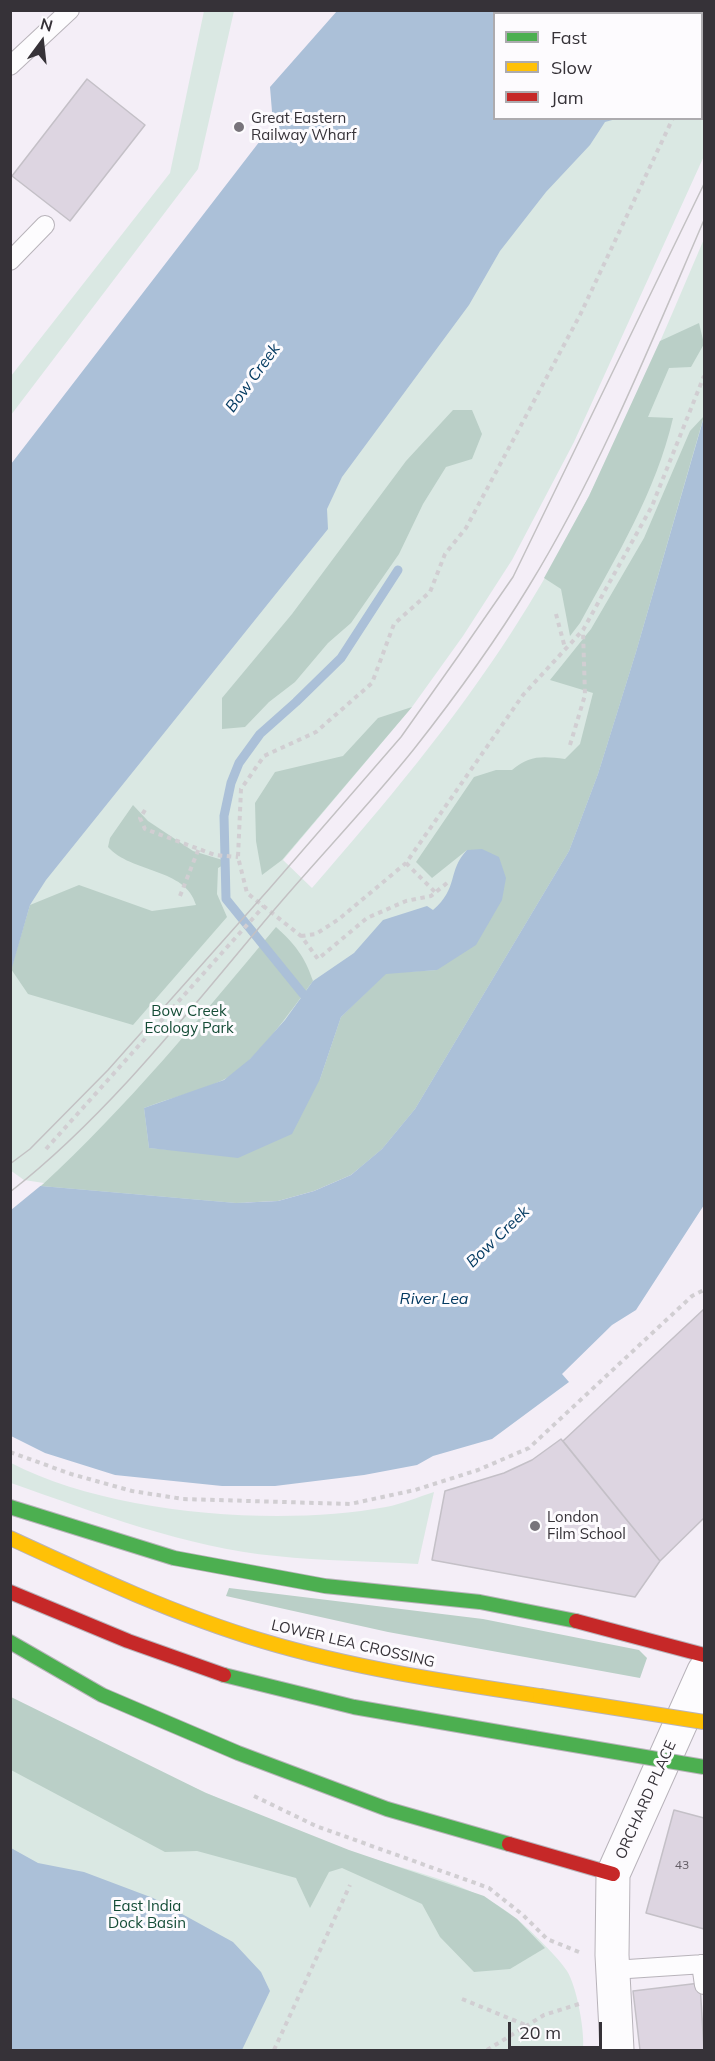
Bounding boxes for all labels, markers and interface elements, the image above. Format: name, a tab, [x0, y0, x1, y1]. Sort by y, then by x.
north arrow	[12, 12, 72, 72]
legend	[493, 12, 703, 120]
text: N	[38, 13, 55, 36]
text: Fast	[551, 26, 587, 49]
text: Slow	[551, 56, 592, 79]
text: Jam	[551, 86, 584, 109]
place label: Great Eastern Railway Wharf	[251, 109, 357, 144]
marker: Great Eastern Railway Wharf	[232, 120, 246, 134]
water label: Bow Creek	[222, 340, 284, 416]
park label: Bow Creek Ecology Park	[144, 1002, 234, 1037]
water label: Bow Creek	[462, 1202, 534, 1272]
water label: River Lea	[400, 1289, 468, 1309]
place label: London Film School	[547, 1508, 626, 1543]
marker: London Film School	[528, 1519, 542, 1533]
street label: LOWER LEA CROSSING	[269, 1616, 437, 1672]
street label: ORCHARD PLACE	[612, 1738, 680, 1862]
house number: 43	[675, 1858, 689, 1872]
park label: East India Dock Basin	[108, 1897, 186, 1932]
scale bar	[511, 2010, 606, 2048]
text: 20 m	[519, 2021, 561, 2044]

